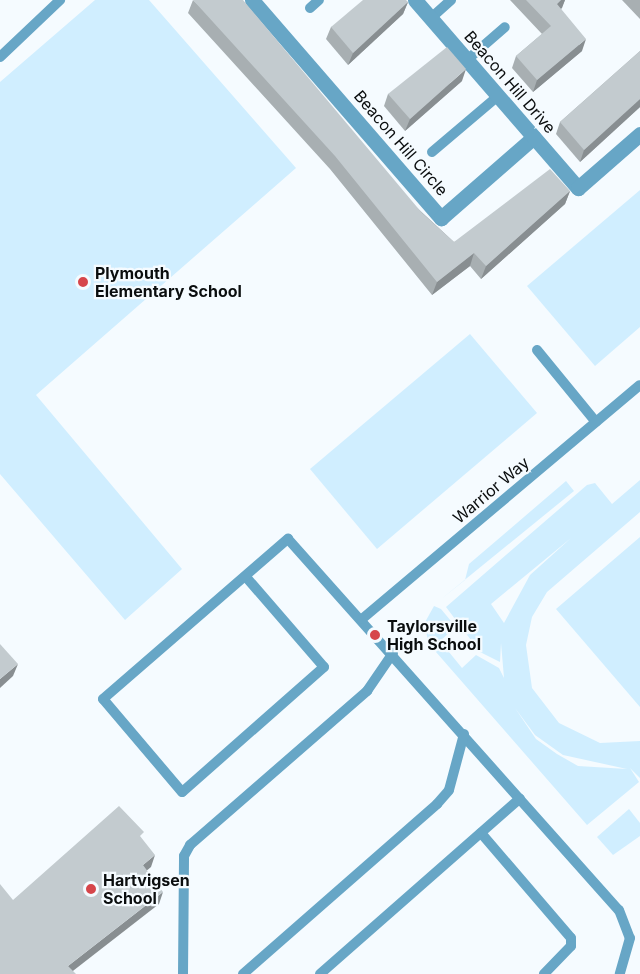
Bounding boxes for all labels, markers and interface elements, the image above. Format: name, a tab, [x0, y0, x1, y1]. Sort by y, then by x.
street label: Beacon Hill Drive	[460, 27, 560, 137]
street label: Beacon Hill Circle	[350, 86, 452, 200]
place label: Plymouth Elementary School	[95, 263, 242, 301]
marker: Plymouth Elementary School	[76, 275, 90, 289]
street label: Warrior Way	[449, 453, 533, 527]
place label: Taylorsville High School	[387, 616, 481, 654]
marker: Taylorsville High School	[368, 628, 382, 642]
place label: Hartvigsen School	[103, 870, 190, 908]
marker: Hartvigsen School	[84, 882, 98, 896]

